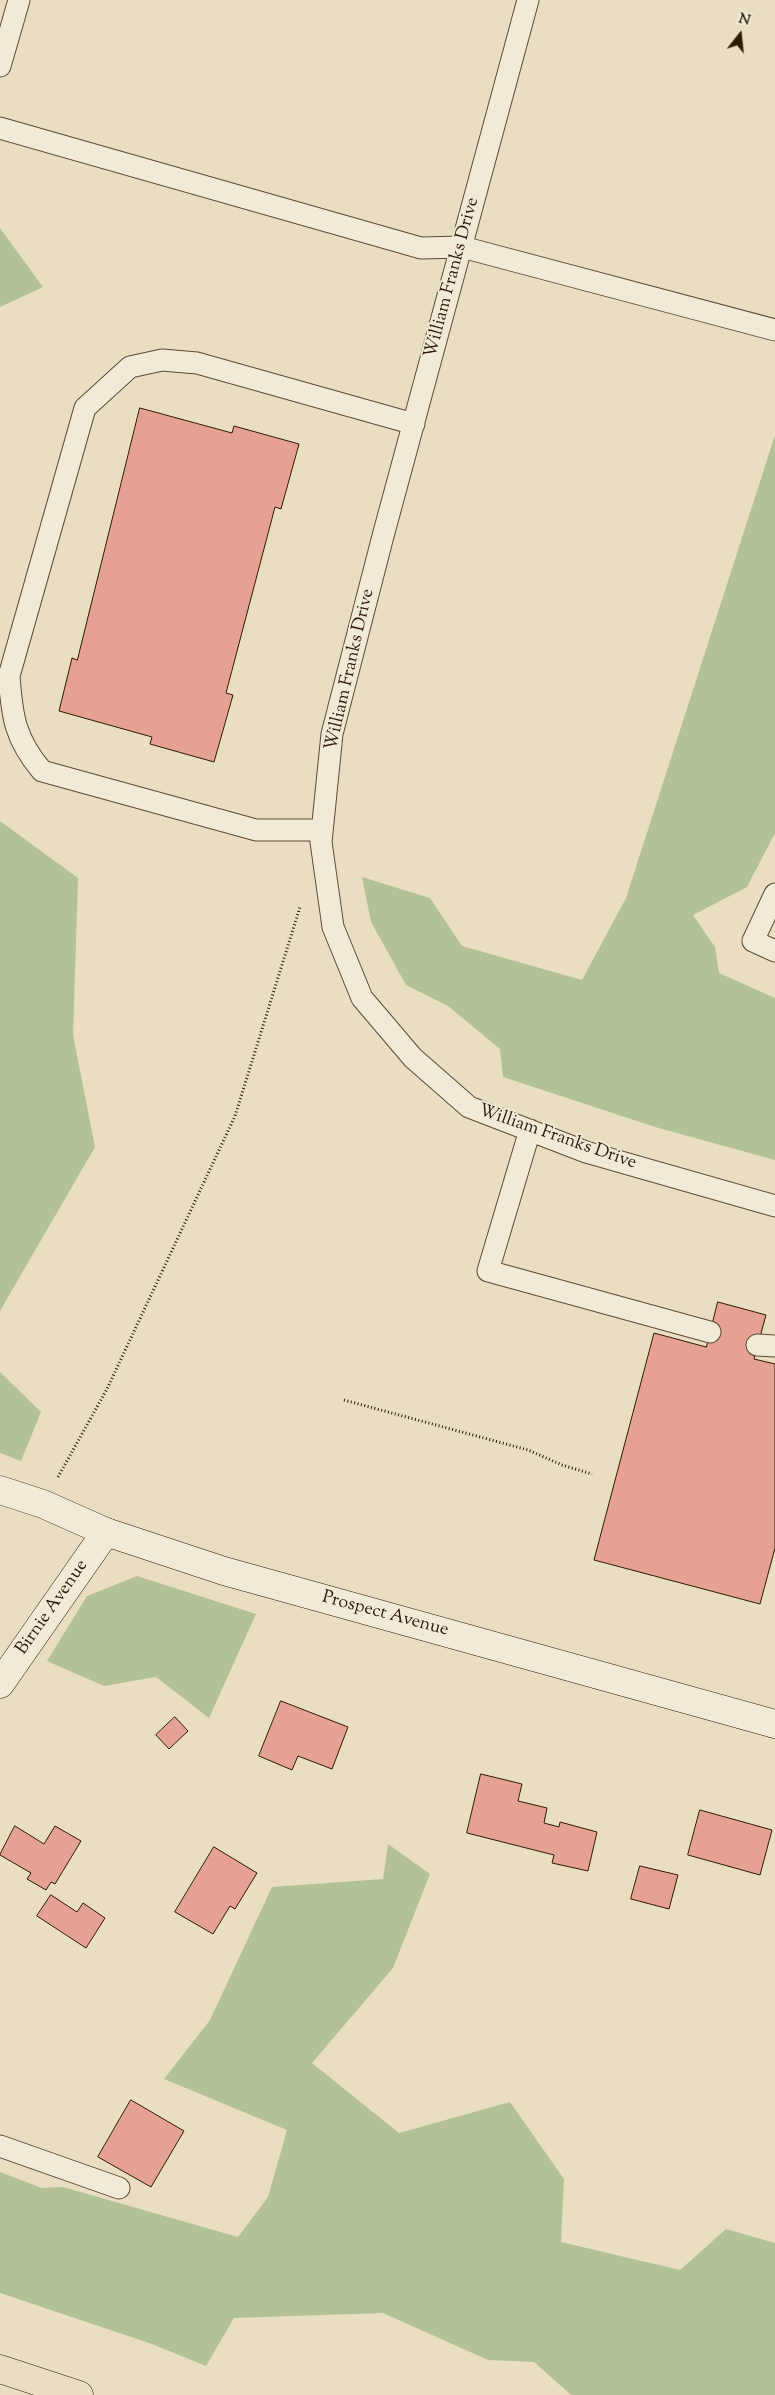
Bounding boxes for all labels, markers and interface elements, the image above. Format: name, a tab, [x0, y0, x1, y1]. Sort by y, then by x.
text: N	[736, 9, 752, 32]
north arrow	[715, 10, 765, 60]
street label: William Franks Drive	[421, 195, 485, 361]
street label: William Franks Drive	[322, 587, 380, 753]
street label: William Franks Drive	[475, 1101, 639, 1175]
street label: Birnie Avenue	[12, 1556, 94, 1660]
street label: Prospect Avenue	[319, 1588, 451, 1642]

